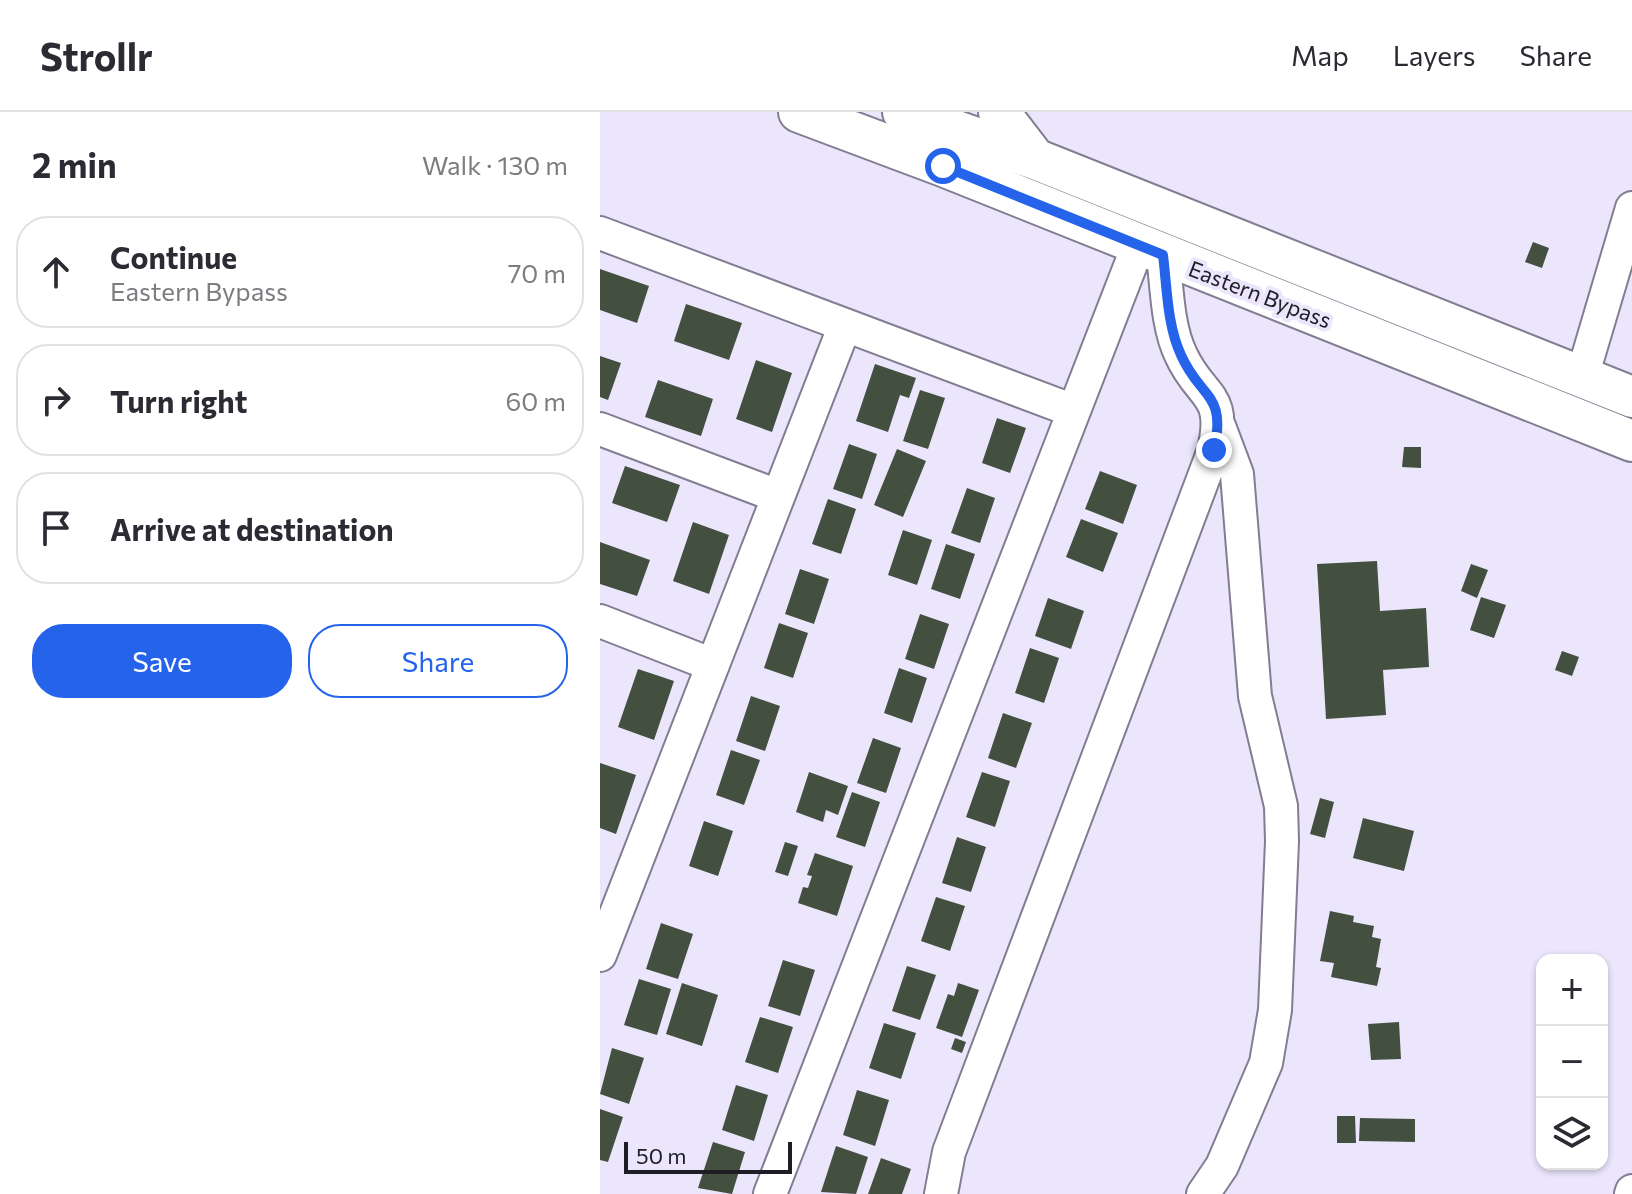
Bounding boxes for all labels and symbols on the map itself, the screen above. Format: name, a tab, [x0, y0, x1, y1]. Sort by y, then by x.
route start	[925, 148, 961, 184]
street label: Eastern Bypass	[1185, 254, 1335, 334]
route end	[1196, 432, 1232, 468]
scale bar	[624, 1138, 792, 1174]

